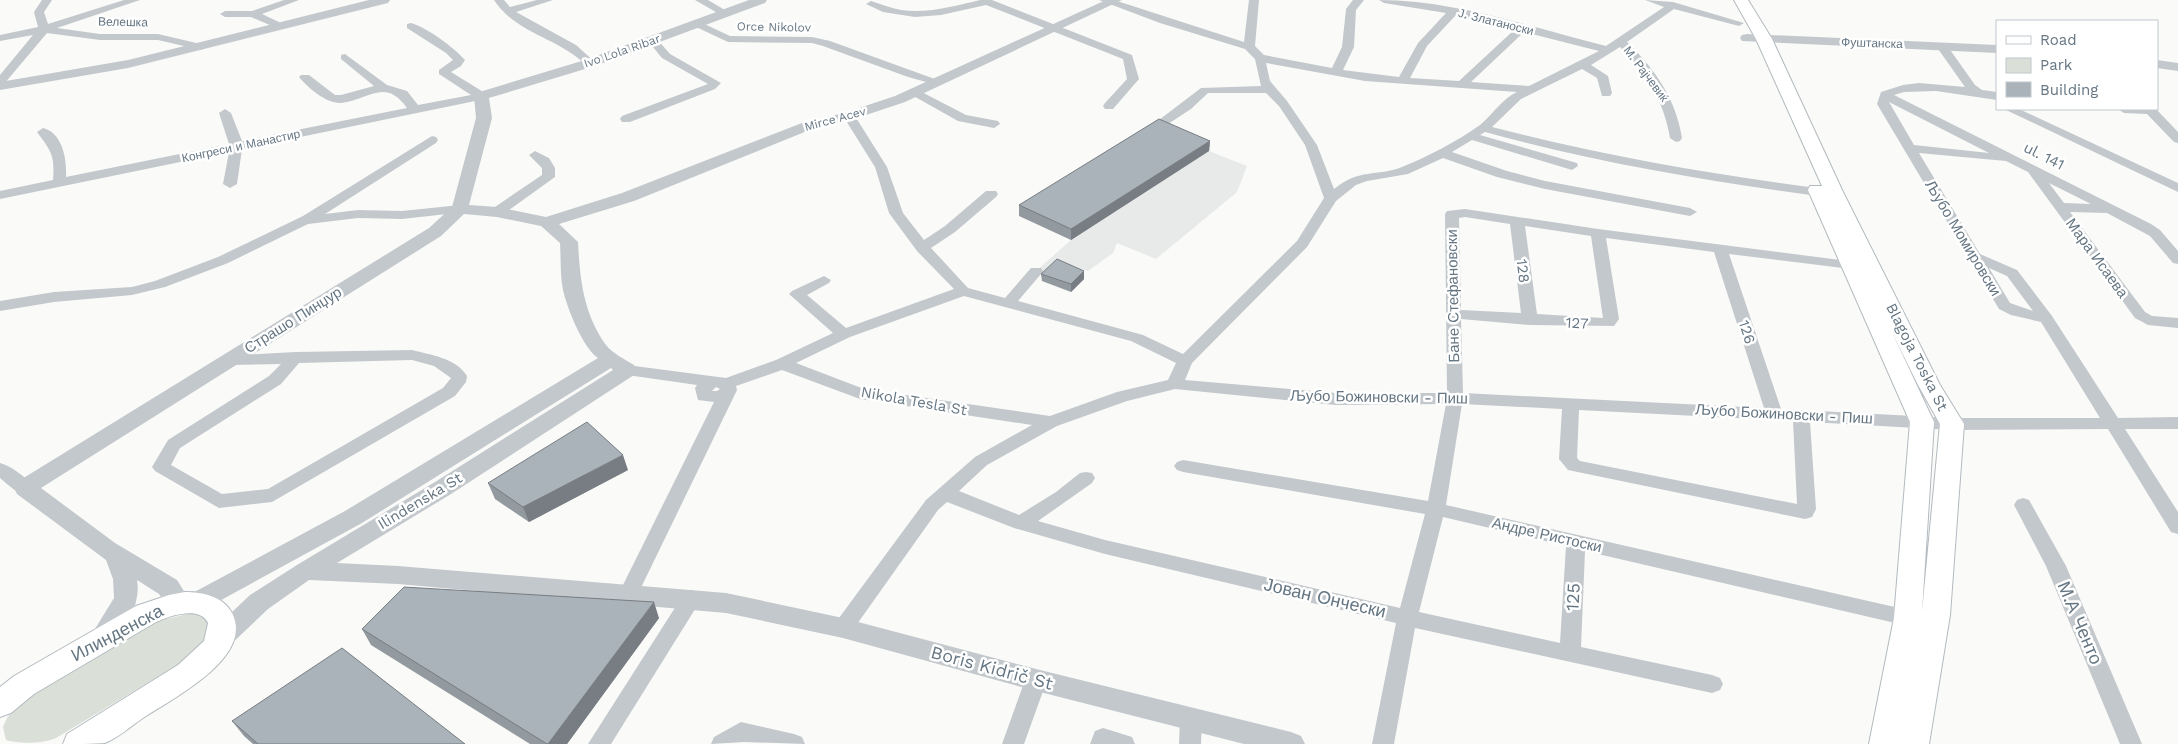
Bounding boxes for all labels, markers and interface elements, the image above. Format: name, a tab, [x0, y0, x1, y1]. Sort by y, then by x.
street label: Ј. Златаноски	[1457, 6, 1535, 38]
street label: Велешка	[98, 15, 148, 29]
street label: Orce Nikolov	[737, 19, 812, 35]
legend	[1996, 20, 2158, 110]
street label: Ivo Lola Ribar	[582, 31, 662, 71]
text: Road	[2040, 31, 2077, 49]
street label: Фуштанска	[1841, 35, 1903, 51]
street label: М. Рајчевиќ	[1621, 44, 1672, 105]
text: Park	[2040, 56, 2073, 74]
text: Building	[2040, 81, 2098, 99]
street label: Mirce Acev	[803, 104, 868, 134]
street label: Конгреси и Манастир	[181, 127, 302, 165]
street label: ul. 141	[2021, 138, 2067, 174]
street label: Љубо Момировски	[1921, 177, 2005, 299]
street label: Мара Исаева	[2062, 215, 2132, 302]
street label: Бане Стефановски	[1443, 229, 1463, 363]
street label: 128	[1513, 258, 1533, 284]
street label: Страшо Пинџур	[241, 283, 345, 357]
street label: Blagoja Toska St	[1882, 300, 1952, 415]
street label: 127	[1565, 313, 1589, 333]
street label: 126	[1735, 318, 1759, 346]
street label: Nikola Tesla St	[860, 383, 969, 419]
street label: Љубо Божиновски - Пиш	[1290, 386, 1468, 408]
street label: Љубо Божиновски - Пиш	[1695, 400, 1873, 428]
street label: Ilindenska St	[375, 468, 466, 533]
street label: Андре Ристоски	[1490, 514, 1604, 556]
street label: Јован Ончески	[1262, 573, 1388, 622]
street label: М.А Ченто	[2054, 578, 2107, 667]
street label: 125	[1561, 582, 1584, 612]
street label: Илинденска	[67, 599, 167, 666]
street label: Boris Kidrič St	[929, 641, 1056, 694]

